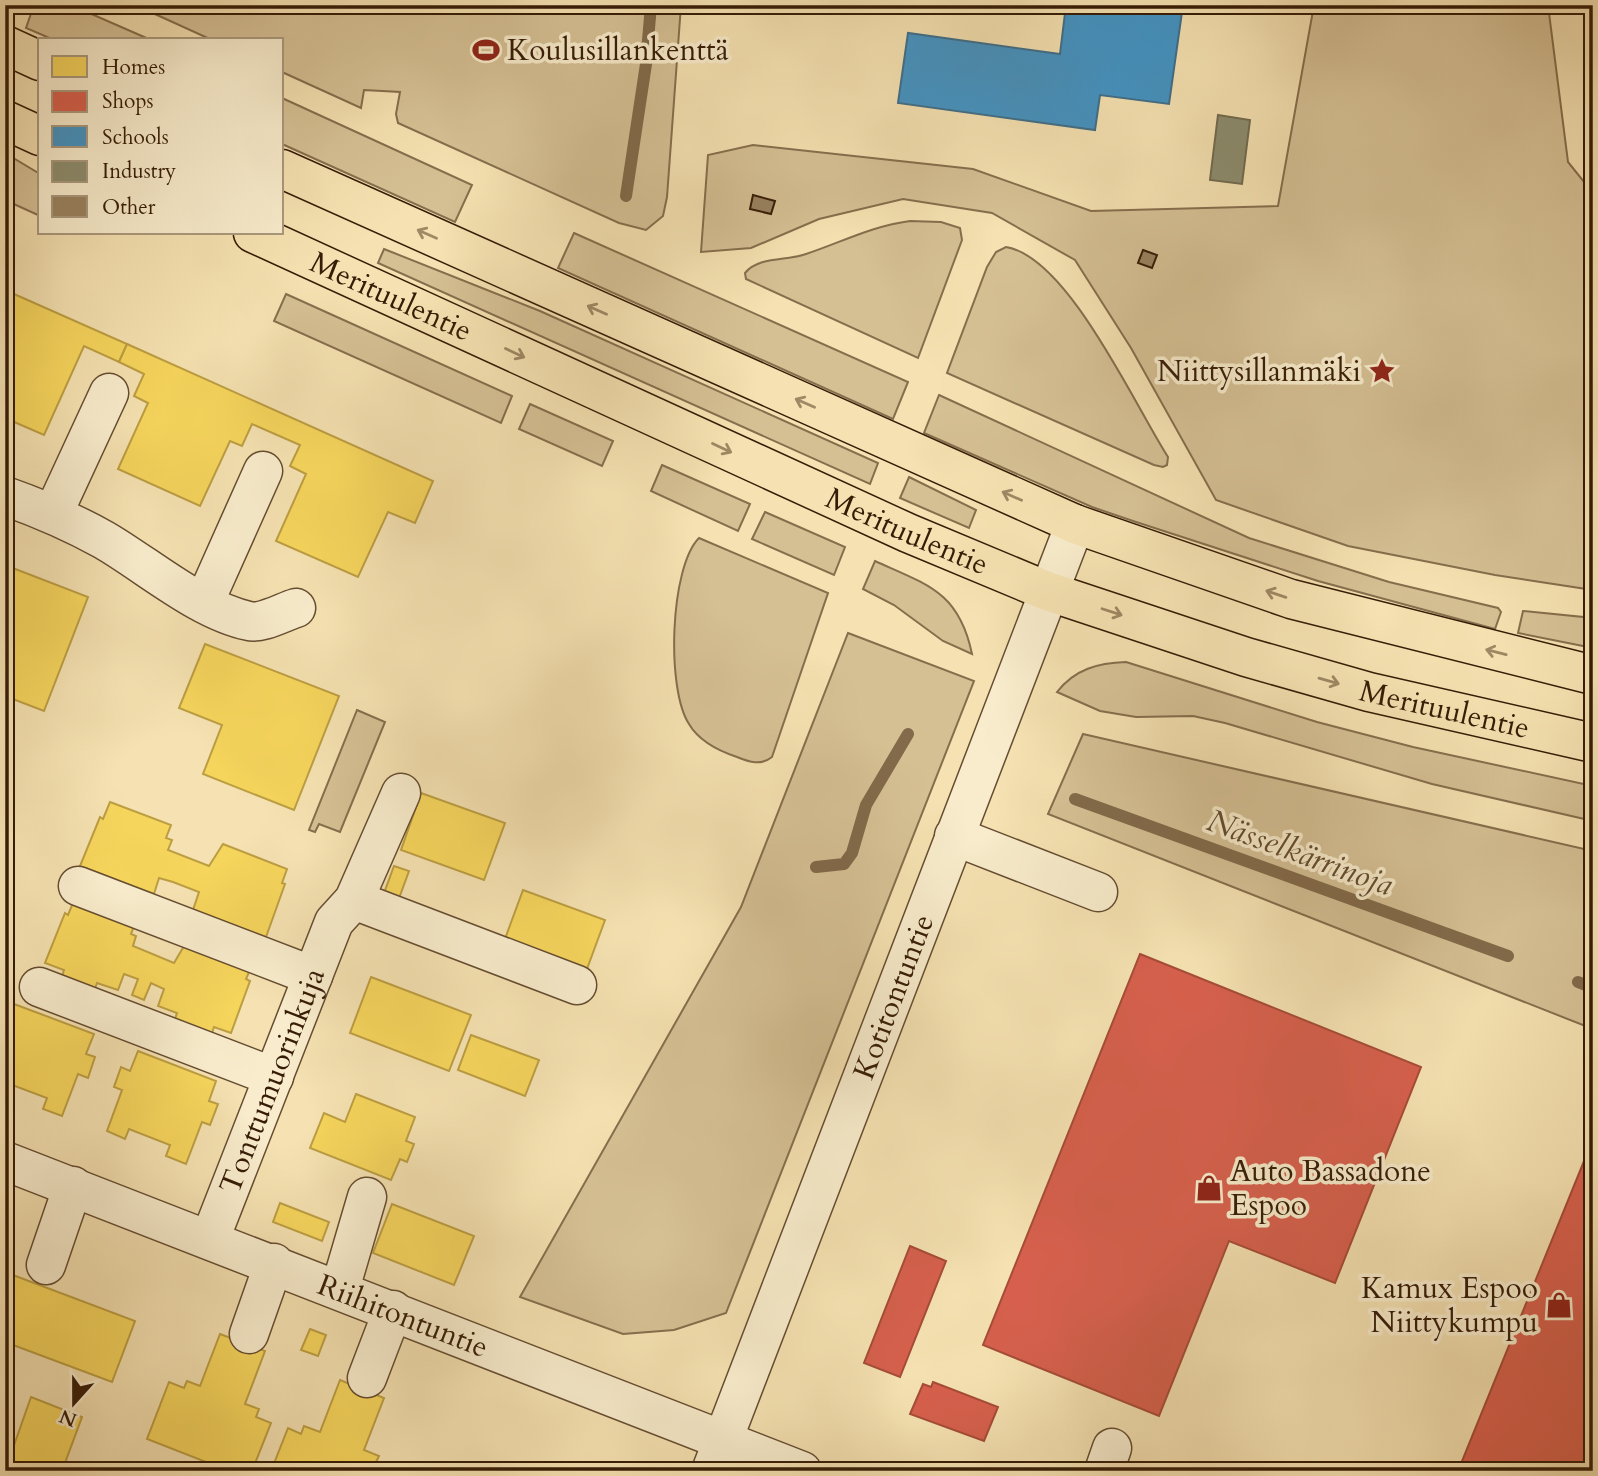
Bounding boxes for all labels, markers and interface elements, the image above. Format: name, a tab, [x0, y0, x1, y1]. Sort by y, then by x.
place label: Koulusillankenttä	[507, 30, 729, 71]
sports icon: Koulusillankenttä	[471, 35, 501, 65]
legend	[38, 38, 284, 234]
text: Homes	[102, 53, 165, 82]
text: Shops	[102, 87, 154, 116]
text: Schools	[102, 123, 169, 152]
text: Industry	[102, 157, 176, 186]
text: Other	[102, 193, 156, 222]
one-way arrow	[417, 227, 438, 240]
street label: Merituulentie	[304, 242, 479, 351]
one-way arrow	[587, 303, 608, 316]
one-way arrow	[504, 347, 525, 360]
place label: Niittysillanmäki	[1157, 351, 1361, 392]
place icon: Niittysillanmäki	[1367, 356, 1397, 386]
one-way arrow	[794, 396, 816, 409]
one-way arrow	[711, 442, 732, 455]
street label: Merituulentie	[819, 478, 995, 585]
one-way arrow	[1002, 489, 1023, 502]
one-way arrow	[1266, 587, 1288, 599]
one-way arrow	[1101, 607, 1123, 619]
one-way arrow	[1485, 645, 1508, 658]
street label: Merituulentie	[1355, 670, 1534, 748]
one-way arrow	[1318, 675, 1340, 688]
water label: Nässelkärrinoja	[1201, 799, 1399, 907]
street label: Kotitontuntie	[843, 908, 944, 1085]
street label: Tonttumuorinkuja	[209, 962, 335, 1200]
place label: Auto Bassadone Espoo	[1230, 1151, 1431, 1226]
shop icon: Auto Bassadone Espoo	[1194, 1173, 1224, 1203]
street label: Riihitontuntie	[312, 1264, 494, 1368]
place label: Kamux Espoo Niittykumpu	[1361, 1268, 1538, 1343]
shop icon: Kamux Espoo Niittykumpu	[1544, 1290, 1574, 1320]
north arrow	[38, 1368, 108, 1438]
text: N	[55, 1403, 81, 1433]

